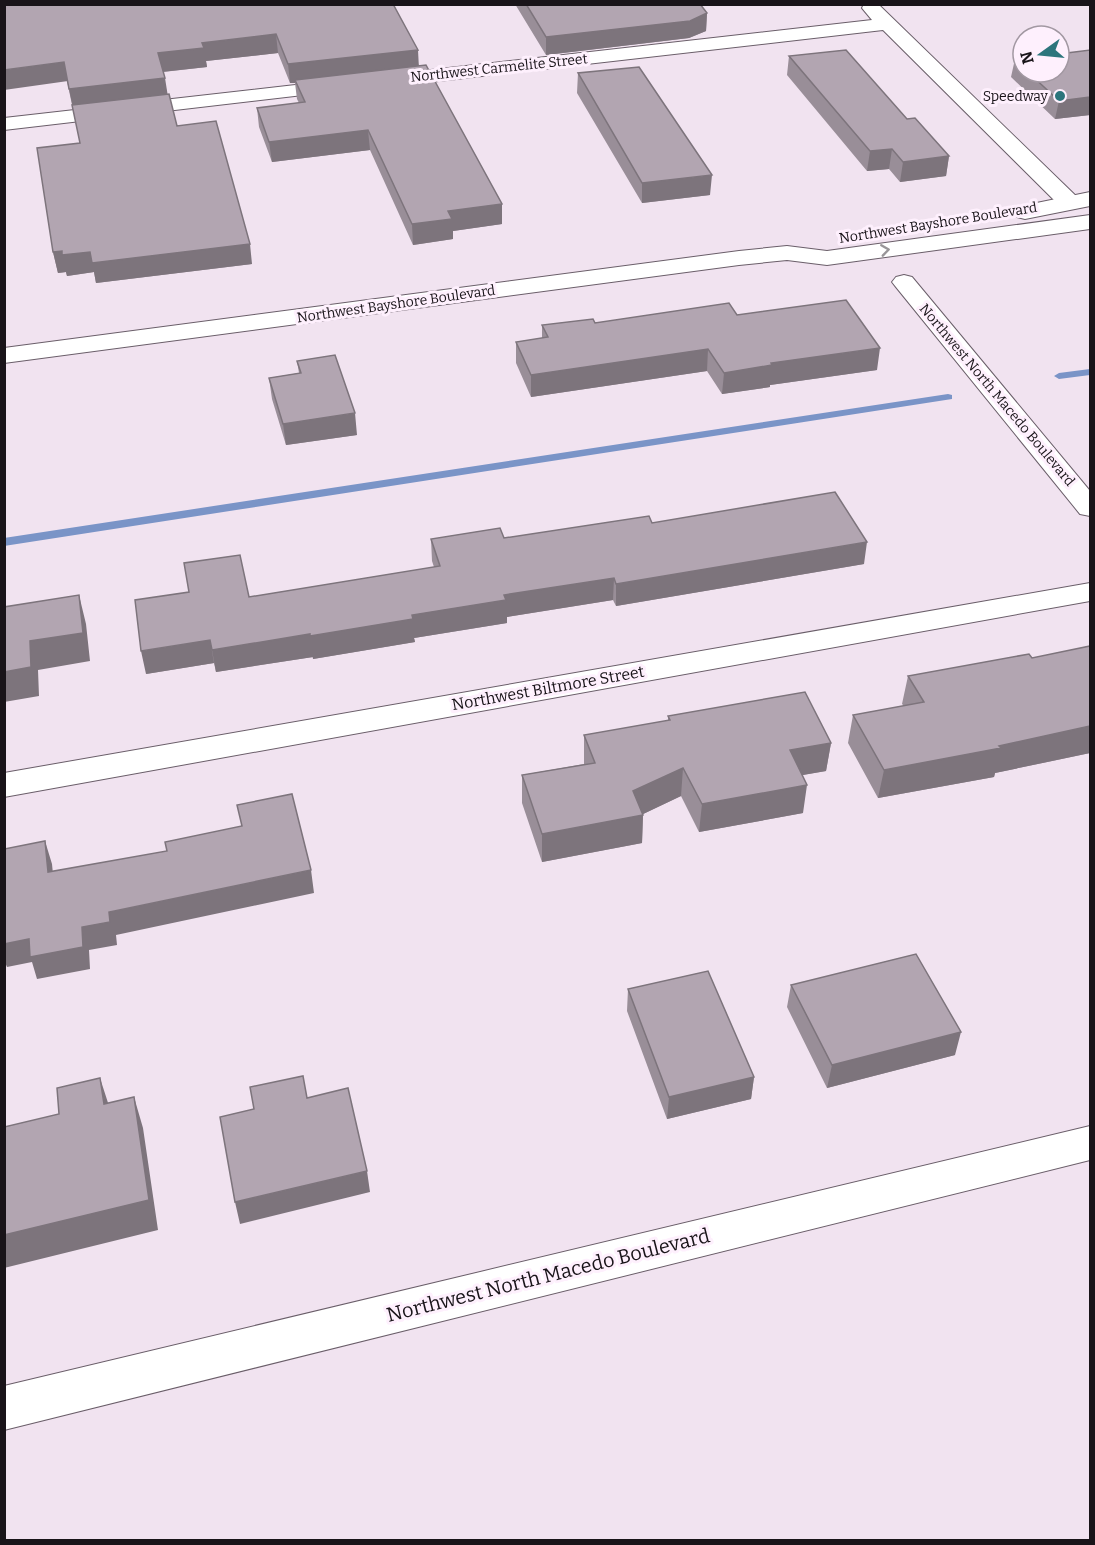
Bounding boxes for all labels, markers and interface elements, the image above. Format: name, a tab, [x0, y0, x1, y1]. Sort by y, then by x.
north arrow	[1011, 24, 1071, 84]
text: N	[1016, 49, 1038, 66]
street label: Northwest Carmelite Street	[410, 50, 588, 86]
place label: Speedway	[983, 88, 1049, 105]
marker: Speedway	[1053, 89, 1067, 103]
street label: Northwest Bayshore Boulevard	[838, 199, 1038, 247]
one-way arrow	[881, 244, 890, 256]
street label: Northwest Bayshore Boulevard	[296, 282, 496, 326]
street label: Northwest North Macedo Boulevard	[916, 300, 1078, 490]
street label: Northwest Biltmore Street	[450, 662, 646, 714]
street label: Northwest North Macedo Boulevard	[384, 1223, 712, 1327]

